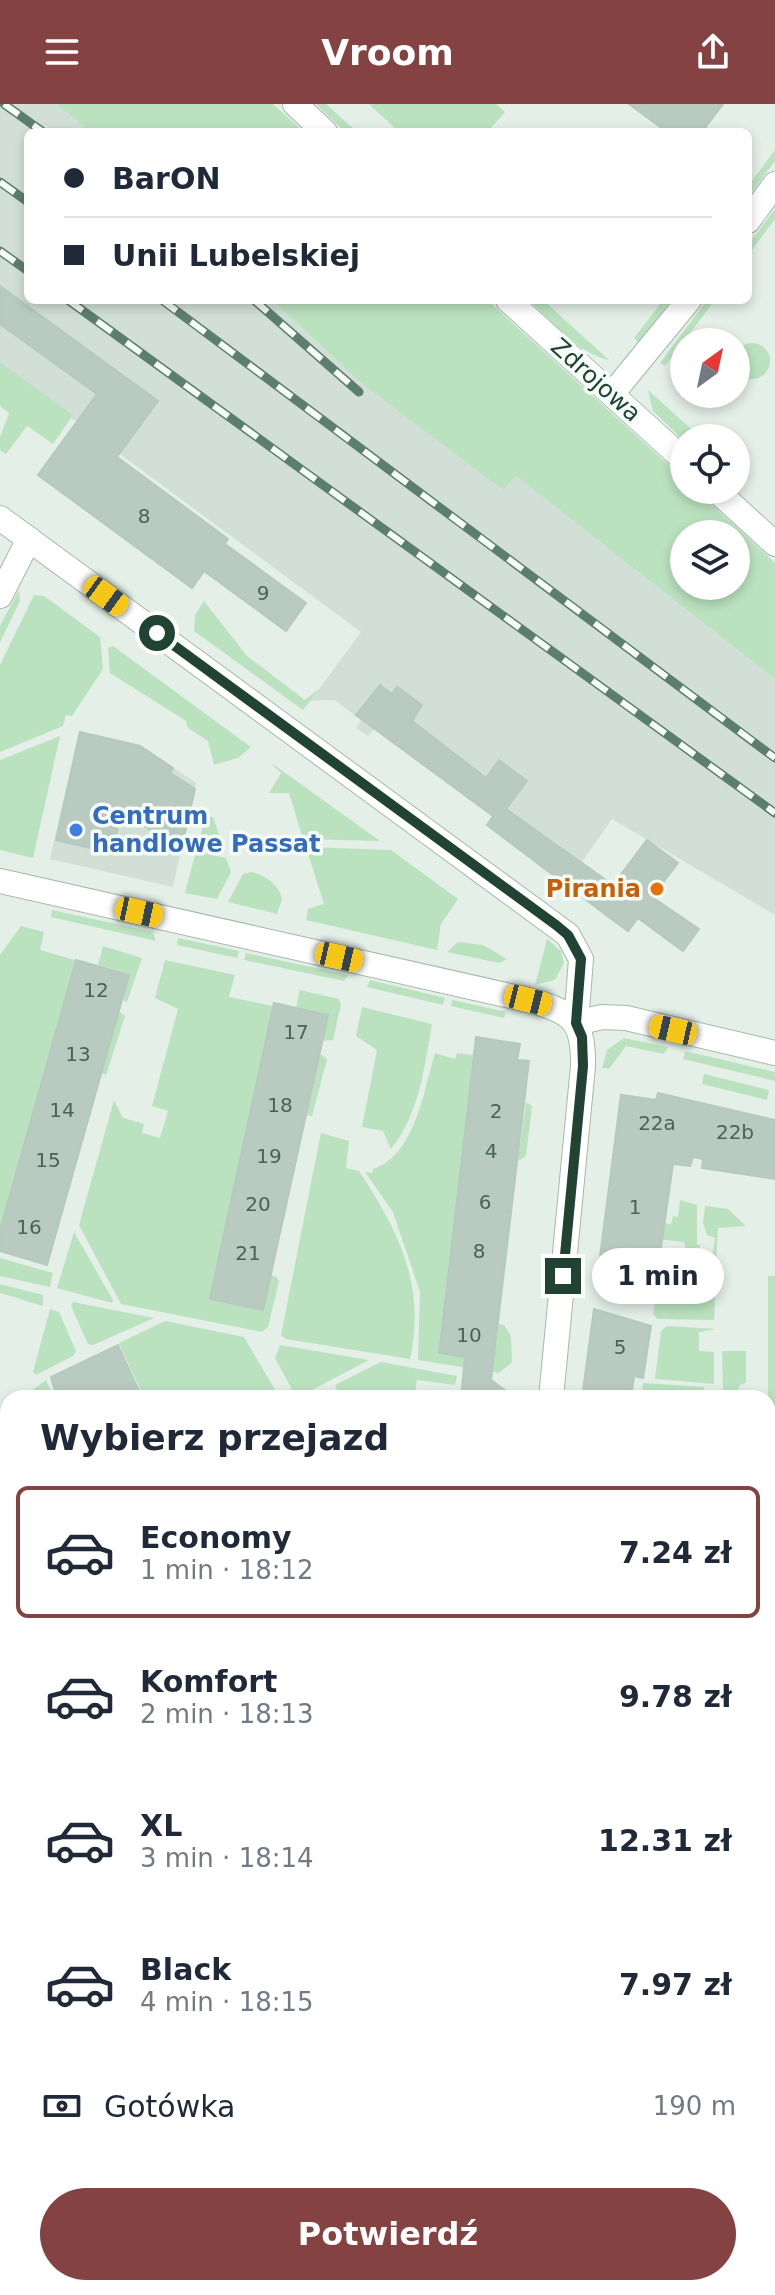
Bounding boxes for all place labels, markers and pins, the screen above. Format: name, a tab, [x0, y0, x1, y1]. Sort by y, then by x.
place label: Centrum handlowe Passat	[92, 802, 320, 858]
marker: Centrum handlowe Passat	[67, 821, 85, 839]
place label: Pirania	[546, 875, 641, 903]
marker: Pirania	[648, 880, 666, 898]

